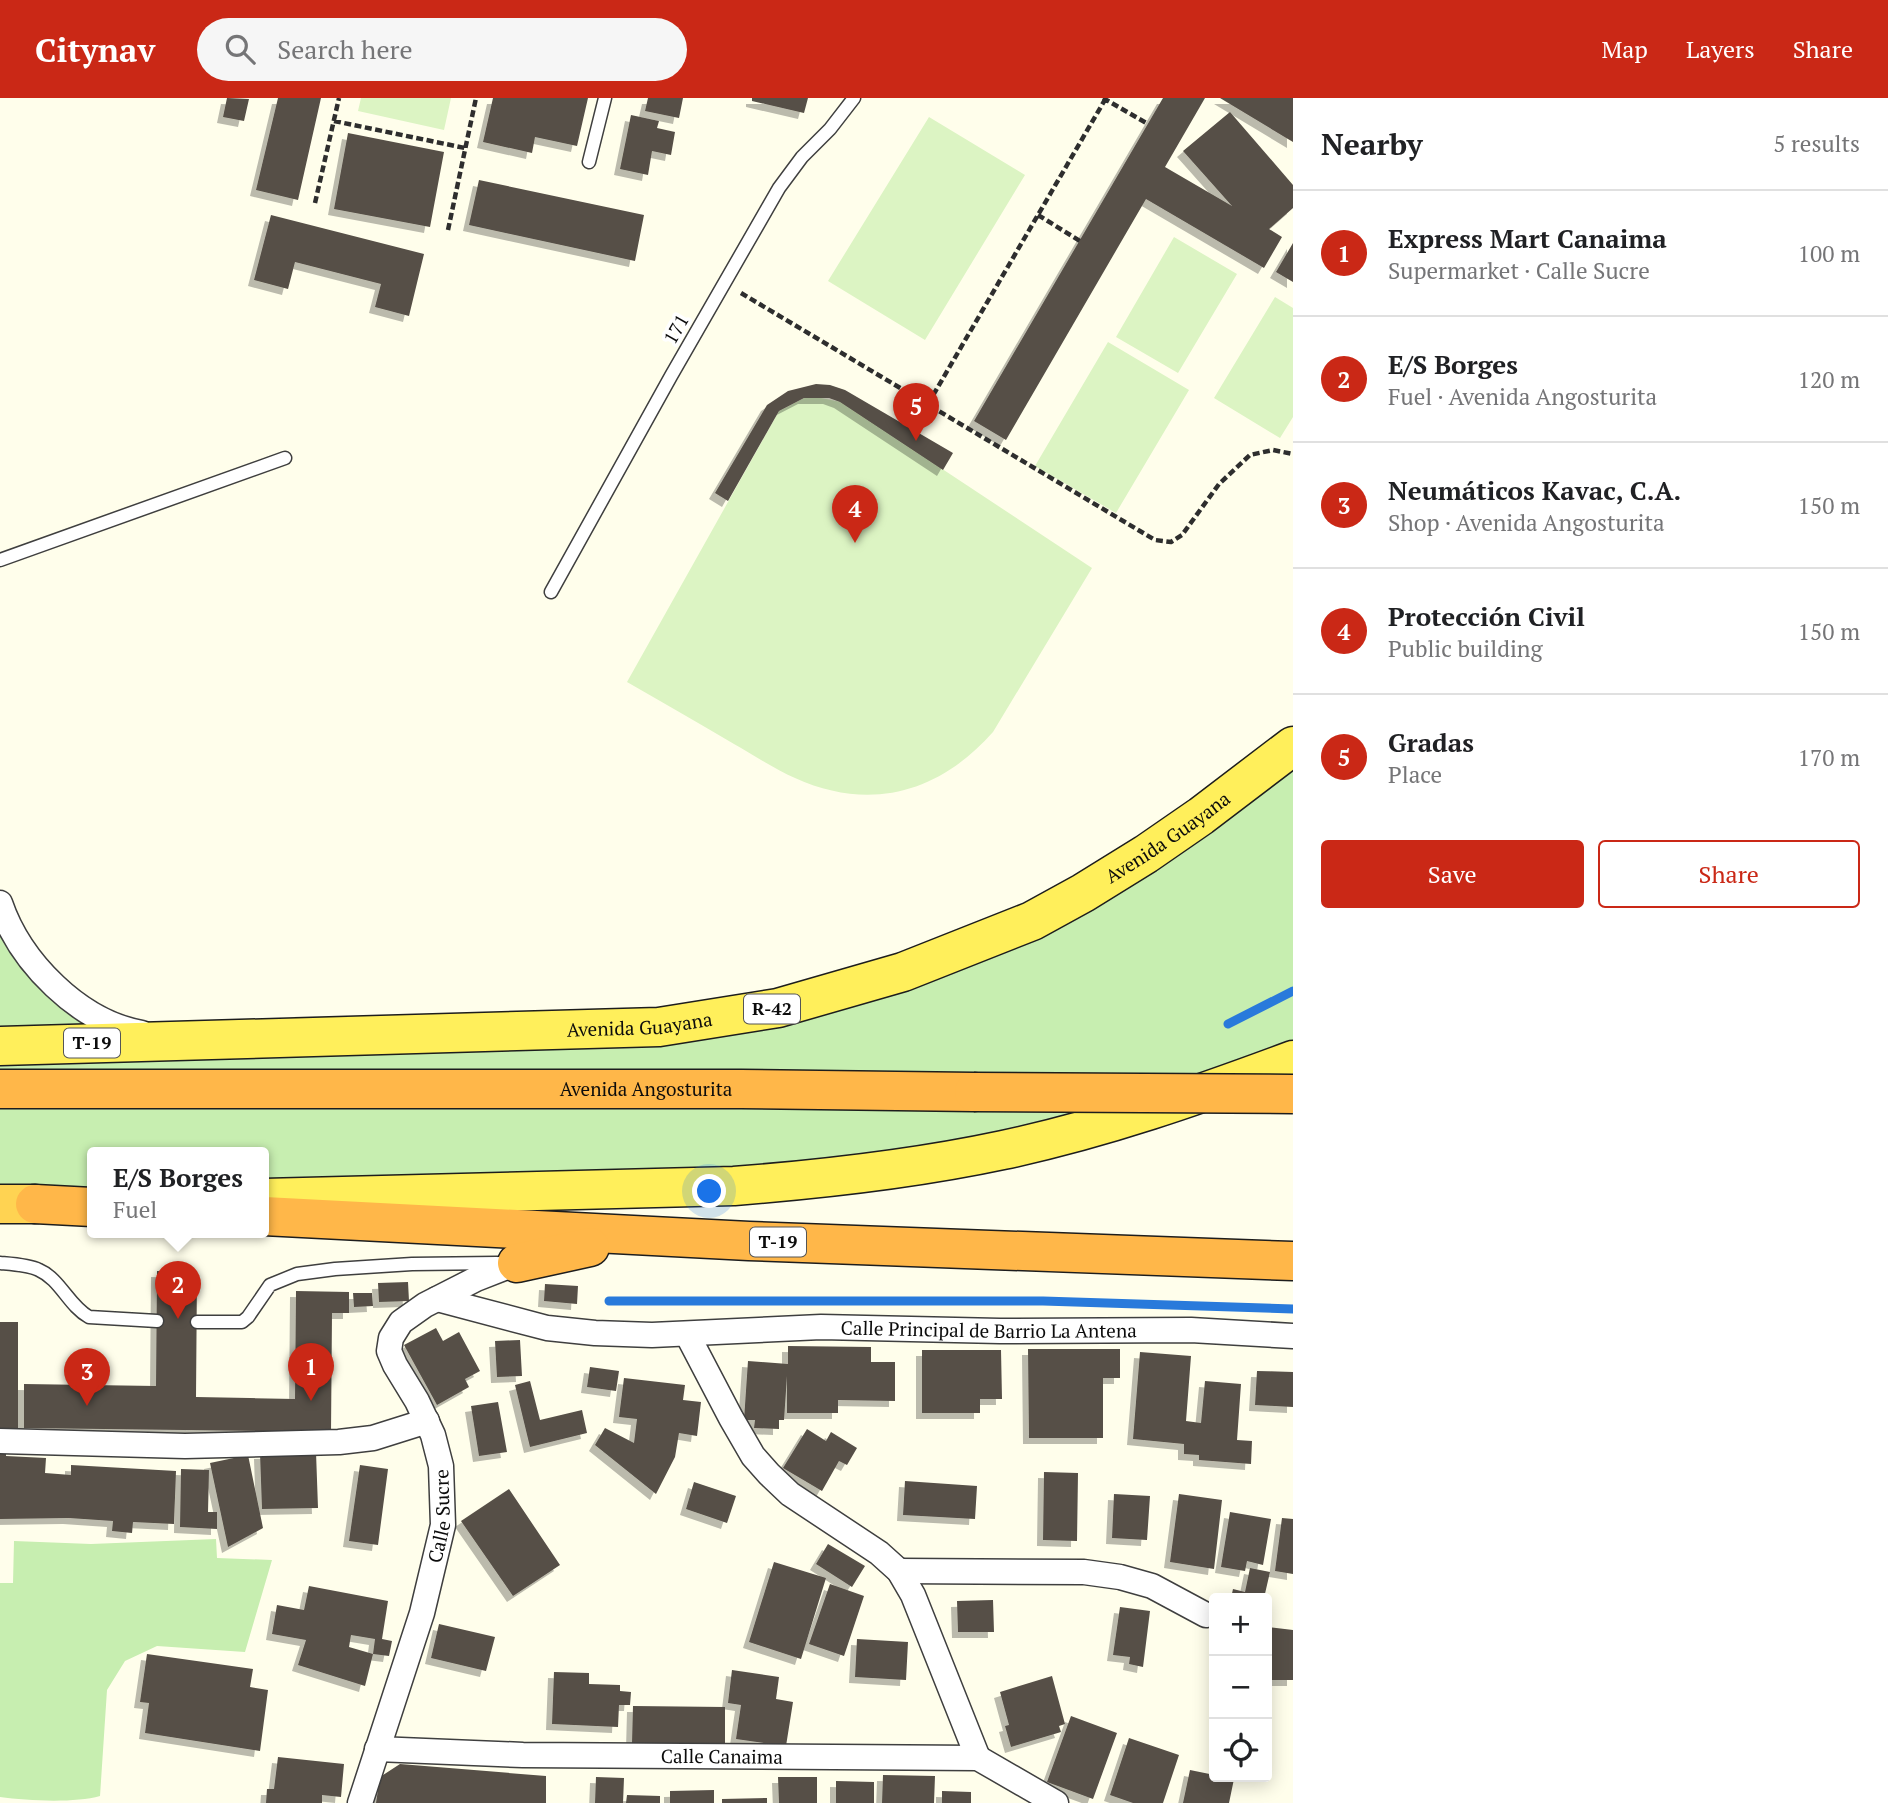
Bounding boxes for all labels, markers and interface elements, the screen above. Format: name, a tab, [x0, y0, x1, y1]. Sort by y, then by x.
search box	[197, 18, 687, 81]
text: Citynav	[35, 28, 155, 71]
icon: search	[221, 30, 259, 68]
text: Search here	[277, 32, 413, 66]
text: Map	[1601, 33, 1648, 65]
text: Layers	[1686, 33, 1755, 65]
text: Share	[1793, 33, 1853, 65]
text: Nearby	[1321, 124, 1423, 164]
text: 5 results	[1773, 128, 1860, 159]
text: Express Mart Canaima	[1388, 221, 1667, 255]
text: 1	[1338, 238, 1351, 269]
text: 100 m	[1798, 238, 1860, 269]
text: Supermarket · Calle Sucre	[1388, 255, 1650, 286]
street label: 171	[657, 309, 694, 348]
text: E/S Borges	[1388, 347, 1518, 381]
text: 2	[1338, 364, 1351, 395]
text: 120 m	[1798, 364, 1860, 395]
text: Fuel · Avenida Angosturita	[1388, 381, 1657, 412]
pin: 5	[893, 383, 939, 441]
text: Neumáticos Kavac, C.A.	[1388, 473, 1681, 507]
pin: 4	[832, 485, 878, 543]
text: 3	[1338, 490, 1351, 521]
text: 150 m	[1798, 490, 1860, 521]
text: Shop · Avenida Angosturita	[1388, 507, 1665, 538]
text: Protección Civil	[1388, 599, 1585, 633]
text: 4	[1338, 616, 1351, 647]
text: 150 m	[1798, 616, 1860, 647]
text: Public building	[1388, 633, 1543, 664]
text: Gradas	[1388, 725, 1474, 759]
text: 5	[1338, 742, 1351, 773]
text: 170 m	[1798, 742, 1860, 773]
text: Place	[1388, 759, 1442, 790]
street label: Avenida Guayana	[1100, 785, 1235, 888]
button: Save	[1321, 840, 1584, 908]
button: Share	[1598, 840, 1860, 908]
road number: R-42	[744, 994, 800, 1024]
street label: Avenida Guayana	[566, 1006, 714, 1042]
road number: T-19	[64, 1028, 120, 1058]
street label: Avenida Angosturita	[560, 1076, 733, 1101]
popup	[87, 1147, 269, 1238]
text: E/S Borges	[113, 1160, 243, 1194]
your location	[692, 1174, 726, 1208]
text: Fuel	[113, 1194, 157, 1225]
road number: T-19	[750, 1227, 806, 1256]
pin: 2	[155, 1261, 201, 1319]
street label: Calle Principal de Barrio La Antena	[840, 1314, 1137, 1343]
pin: 1	[288, 1343, 334, 1401]
pin: 3	[64, 1348, 110, 1406]
street label: Calle Sucre	[421, 1469, 456, 1565]
map controls	[1209, 1593, 1272, 1782]
button: +	[1209, 1593, 1272, 1656]
button: −	[1209, 1656, 1272, 1719]
button: locate	[1209, 1719, 1272, 1782]
street label: Calle Canaima	[661, 1743, 783, 1769]

